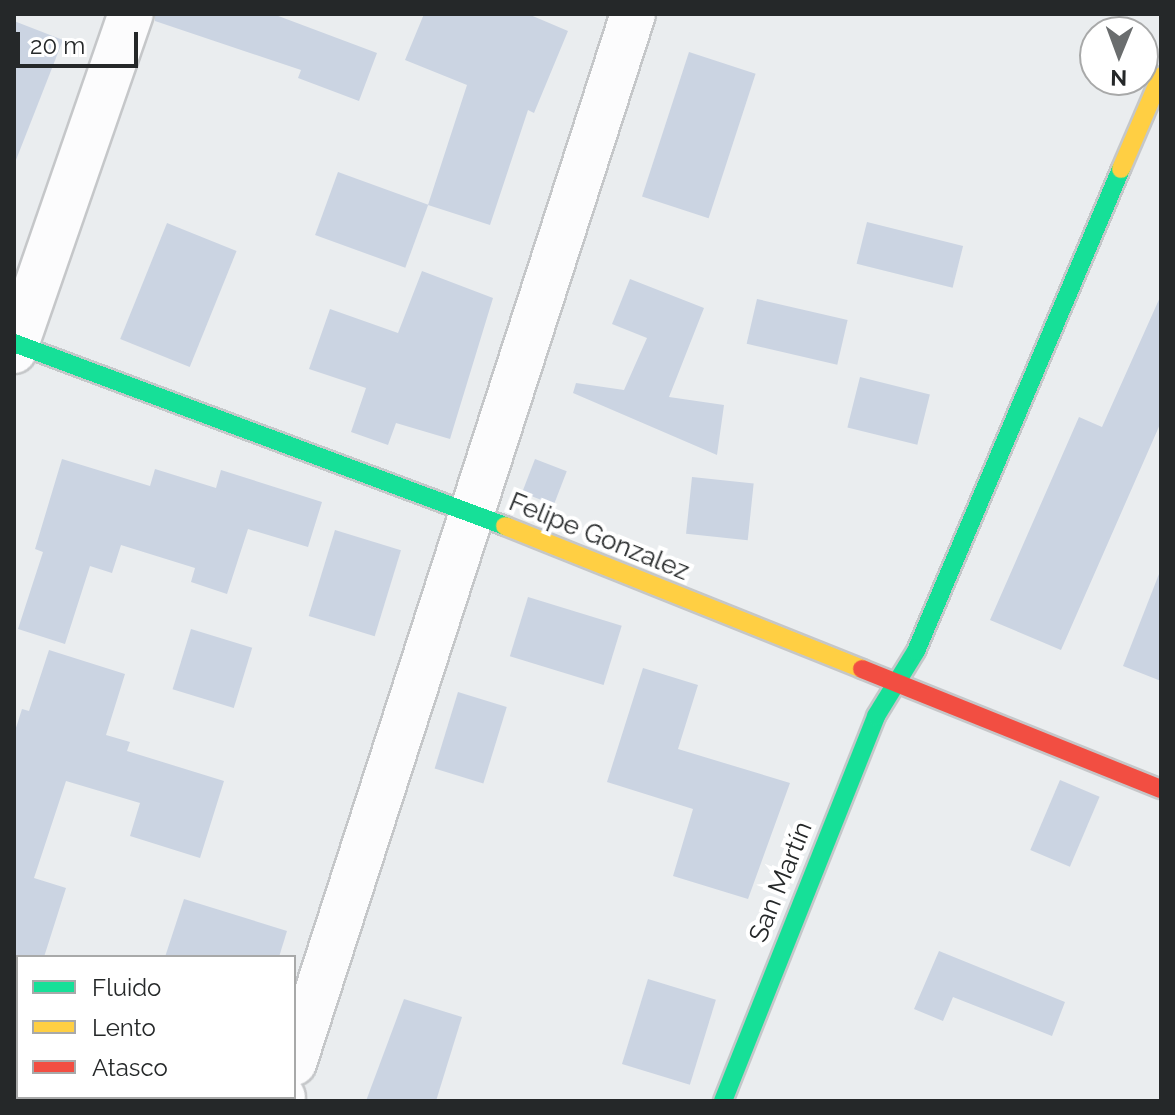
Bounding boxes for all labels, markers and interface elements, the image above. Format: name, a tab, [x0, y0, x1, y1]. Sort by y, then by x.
scale bar	[20, 16, 142, 66]
north arrow	[1079, 16, 1159, 96]
text: 20 m	[30, 31, 85, 60]
text: N	[1110, 65, 1127, 91]
street label: Felipe Gonzalez	[504, 487, 694, 587]
street label: San Martín	[743, 817, 819, 947]
legend	[16, 955, 296, 1099]
text: Fluido	[92, 973, 161, 1002]
text: Lento	[92, 1013, 156, 1042]
text: Atasco	[92, 1053, 168, 1082]

